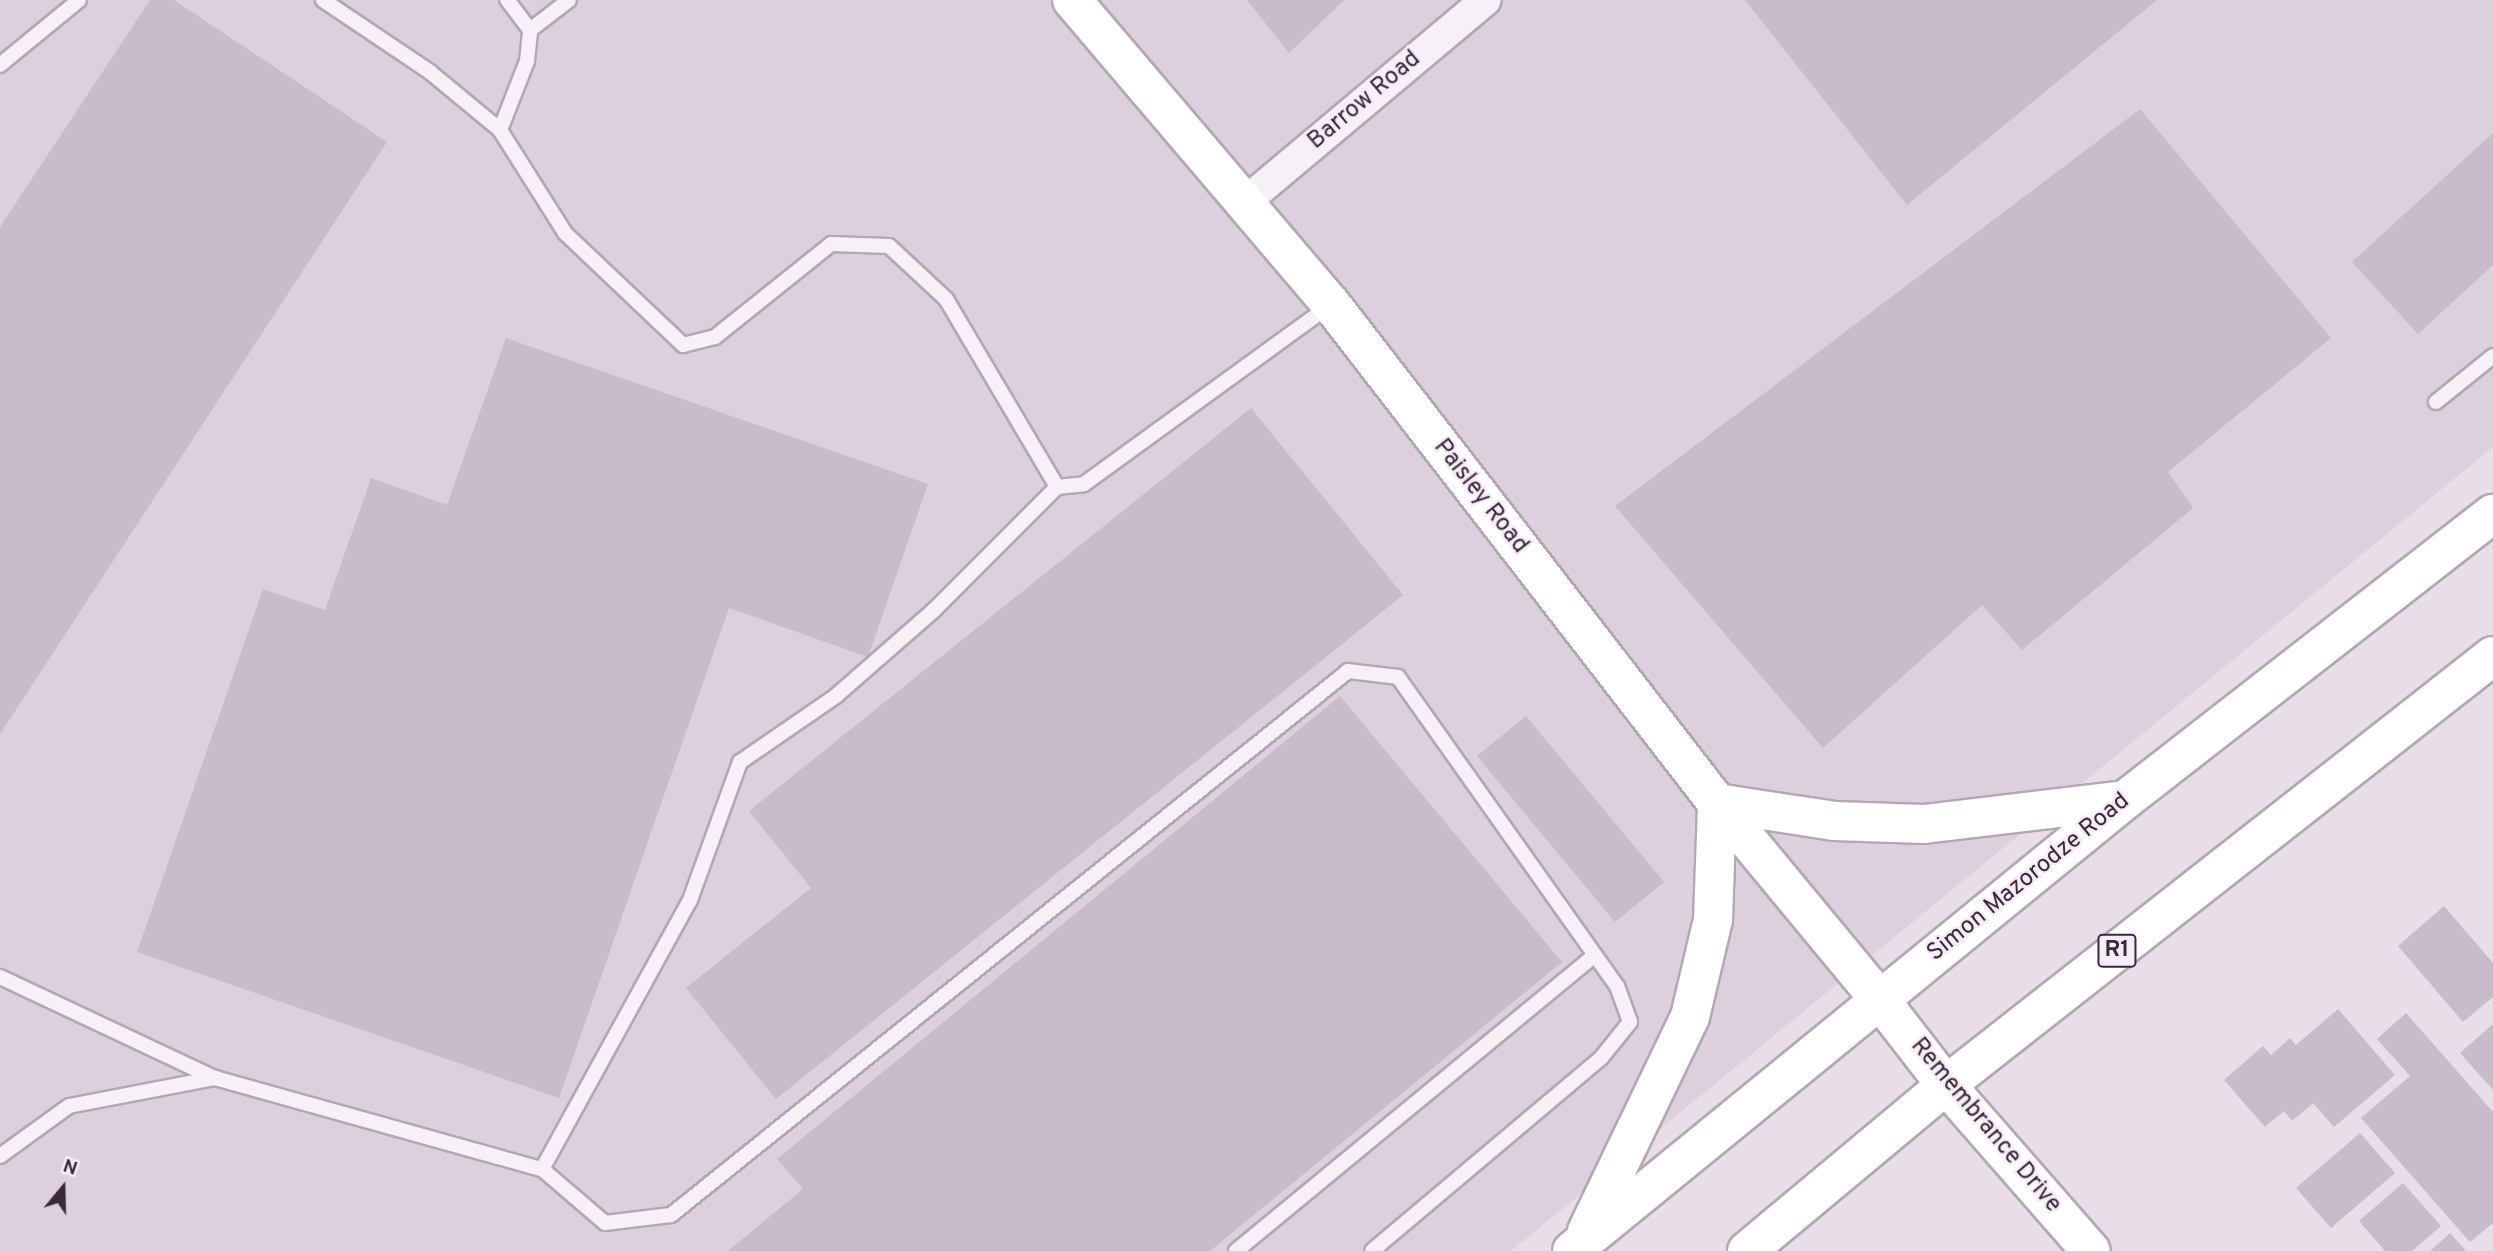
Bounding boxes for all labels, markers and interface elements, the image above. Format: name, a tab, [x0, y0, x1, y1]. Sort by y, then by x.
street label: Barrow Road	[1303, 46, 1427, 156]
street label: Paisley Road	[1426, 434, 1534, 560]
street label: Simon Mazorodze Road	[1922, 788, 2136, 968]
road number: R1	[2096, 932, 2138, 970]
street label: Remembrance Drive	[1903, 1033, 2067, 1219]
north arrow	[28, 1153, 98, 1223]
text: N	[59, 1155, 80, 1182]

